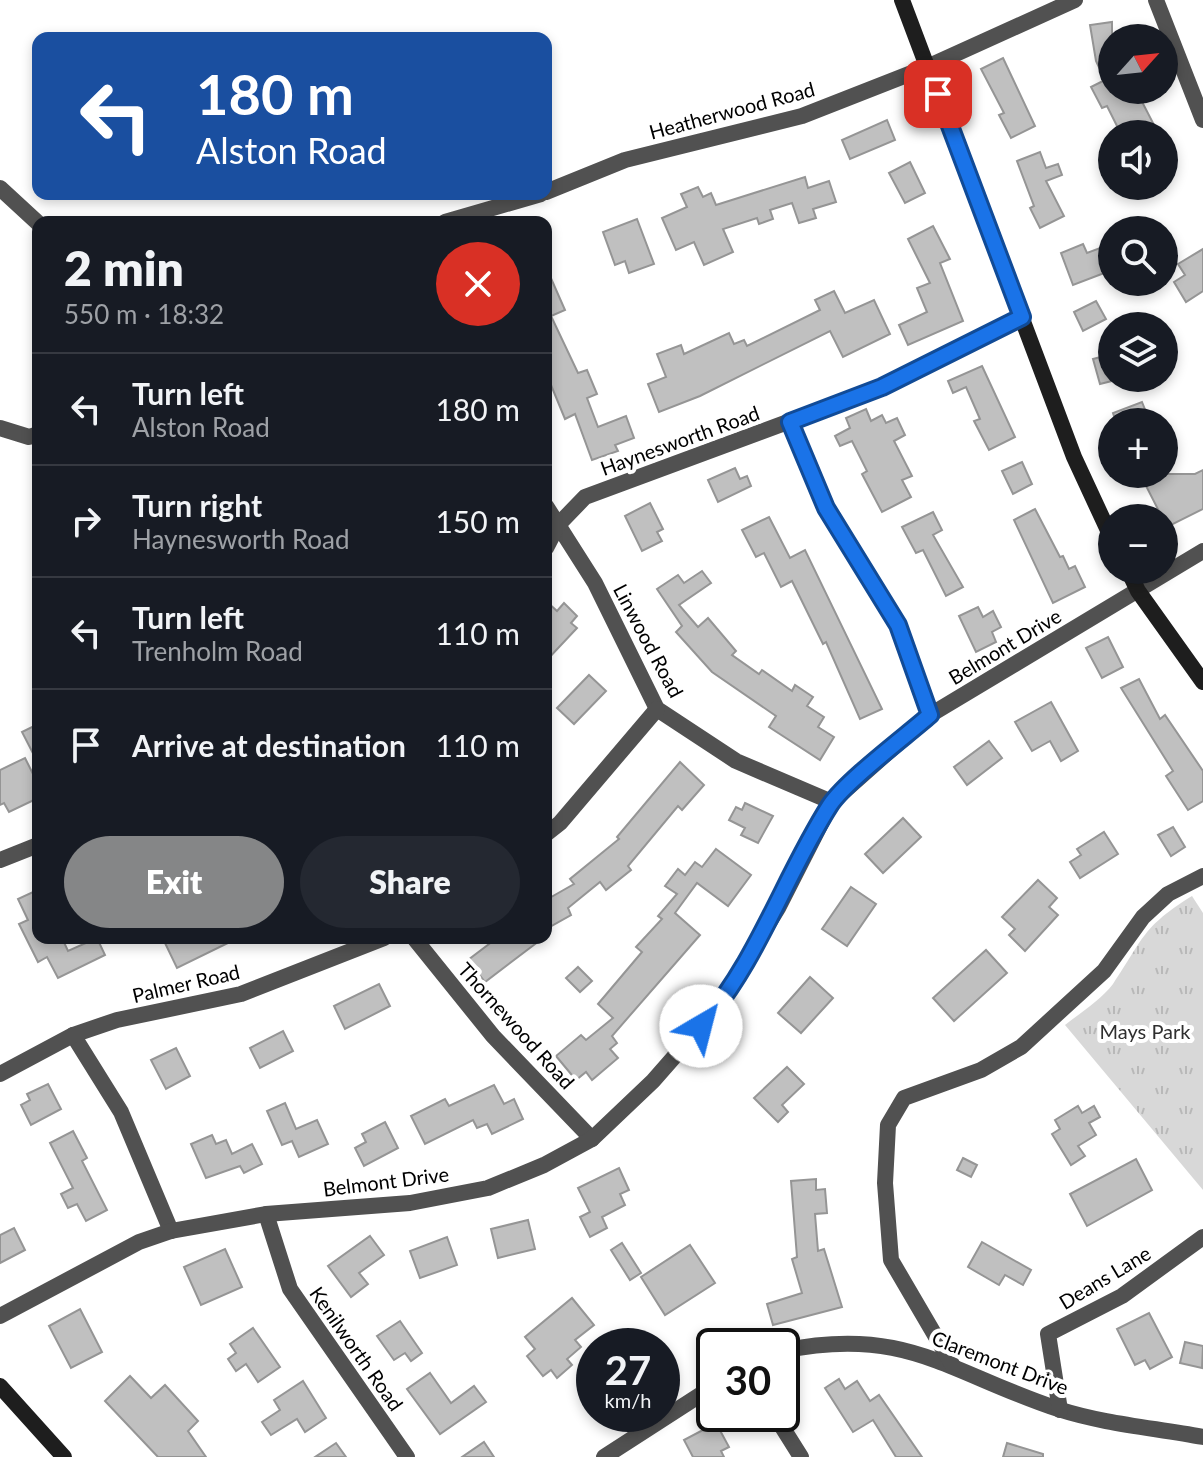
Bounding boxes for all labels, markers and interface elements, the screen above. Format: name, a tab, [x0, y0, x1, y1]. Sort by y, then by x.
north arrow	[1098, 24, 1178, 104]
map controls	[1098, 24, 1178, 584]
text: 180 m	[196, 60, 354, 127]
pin	[904, 60, 972, 128]
icon: left	[64, 64, 168, 168]
icon: arrive	[916, 72, 960, 116]
street label: Heatherwood Road	[646, 76, 817, 144]
button: sound	[1098, 120, 1178, 200]
text: Alston Road	[196, 128, 387, 172]
button: search	[1098, 216, 1178, 296]
text: 2 min	[64, 239, 184, 296]
button: close	[436, 242, 520, 326]
text: 550 m · 18:32	[64, 298, 224, 330]
button: layers	[1098, 312, 1178, 392]
text: Turn left	[132, 375, 244, 411]
icon: left	[64, 387, 108, 431]
text: 180 m	[435, 391, 520, 427]
street label: Haynesworth Road	[597, 400, 762, 480]
button: +	[1098, 408, 1178, 488]
text: Alston Road	[132, 411, 270, 443]
text: Turn right	[132, 487, 262, 523]
icon: right	[64, 499, 108, 543]
text: 150 m	[435, 503, 520, 539]
button: −	[1098, 504, 1178, 584]
text: Haynesworth Road	[132, 523, 350, 555]
street label: Linwood Road	[609, 580, 689, 701]
text: Turn left	[132, 599, 244, 635]
street label: Belmont Drive	[944, 603, 1065, 689]
icon: left	[64, 611, 108, 655]
text: 110 m	[435, 615, 520, 651]
text: Trenholm Road	[132, 635, 303, 667]
icon: arrive	[64, 723, 108, 767]
text: Arrive at destination	[132, 727, 406, 763]
text: 110 m	[435, 727, 520, 763]
button: Exit	[64, 836, 284, 928]
button: Share	[300, 836, 520, 928]
street label: Thornewood Road	[454, 957, 580, 1094]
street label: Palmer Road	[130, 959, 242, 1007]
position arrow	[659, 984, 743, 1068]
park label: Mays Park	[1100, 1019, 1191, 1043]
street label: Belmont Drive	[321, 1161, 450, 1201]
street label: Deans Lane	[1054, 1240, 1155, 1314]
street label: Kenilworth Road	[305, 1282, 408, 1415]
street label: Claremont Drive	[929, 1325, 1072, 1399]
speed limit sign: 30	[696, 1328, 800, 1432]
text: 27	[605, 1346, 651, 1394]
text: km/h	[605, 1388, 651, 1412]

